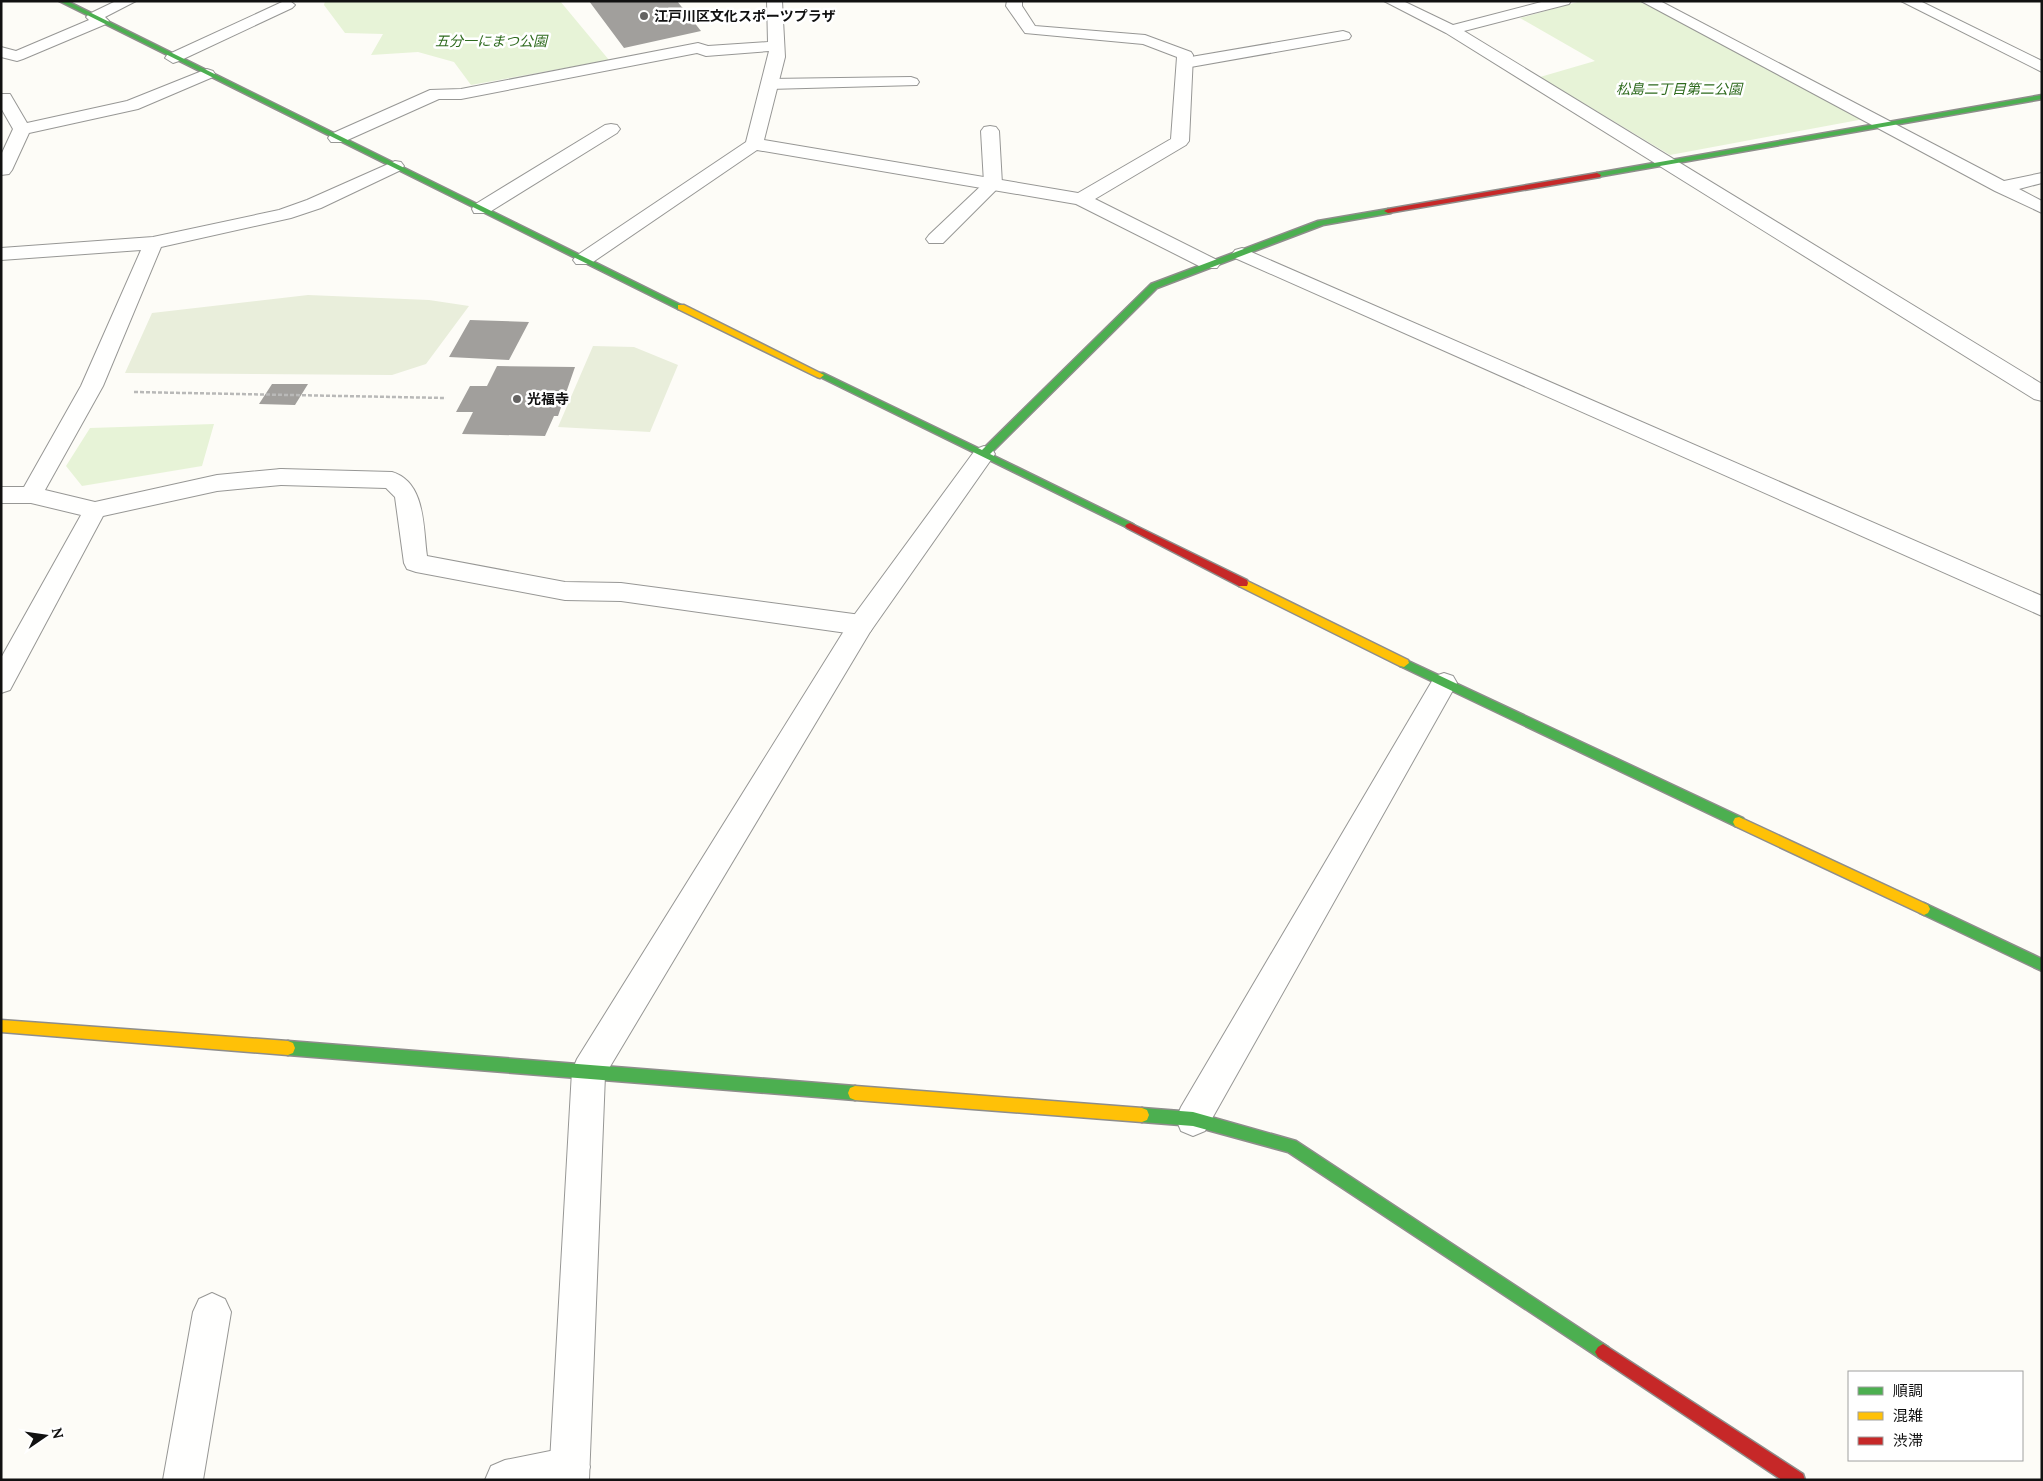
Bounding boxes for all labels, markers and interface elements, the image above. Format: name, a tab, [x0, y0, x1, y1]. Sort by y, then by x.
place label: 江戸川区文化スポーツプラザ	[654, 7, 836, 25]
marker: 江戸川区文化スポーツプラザ	[638, 10, 650, 22]
park label: 五分一にまつ公園	[435, 32, 549, 50]
park label: 松島二丁目第二公園	[1616, 80, 1744, 98]
place label: 光福寺	[527, 390, 569, 408]
marker: 光福寺	[511, 393, 523, 405]
legend	[1848, 1371, 2023, 1461]
text: 順調	[1893, 1381, 1923, 1400]
text: 混雑	[1893, 1406, 1923, 1425]
north arrow	[20, 1411, 70, 1461]
text: N	[48, 1426, 68, 1441]
text: 渋滞	[1893, 1431, 1923, 1450]

